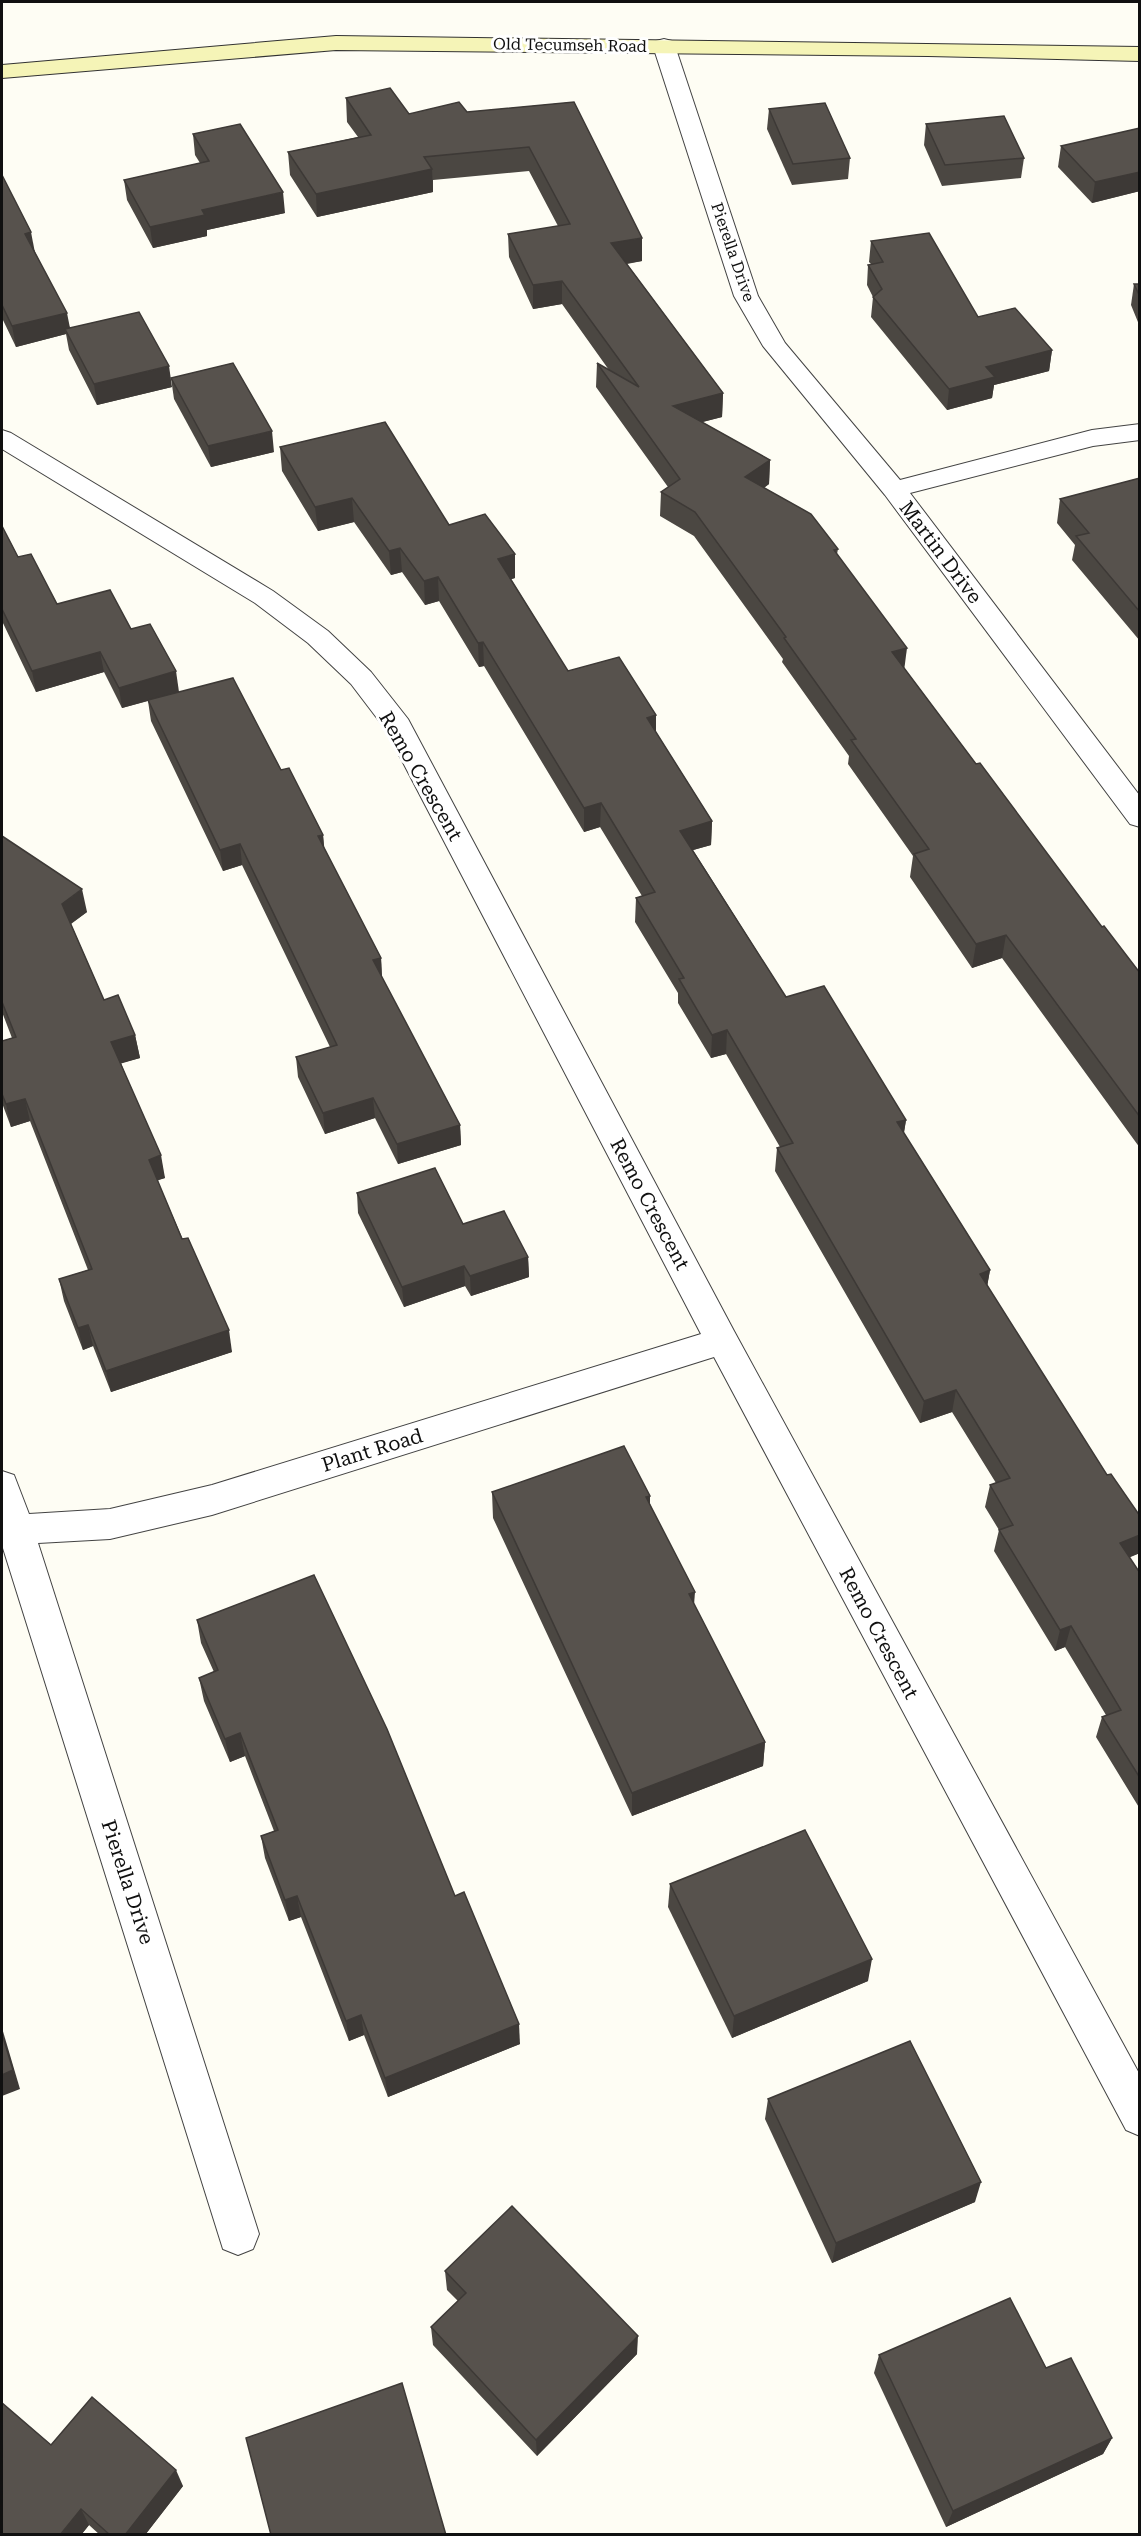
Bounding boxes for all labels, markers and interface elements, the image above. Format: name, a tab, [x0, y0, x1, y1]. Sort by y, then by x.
street label: Old Tecumseh Road	[493, 34, 647, 56]
street label: Pierella Drive	[707, 200, 759, 304]
street label: Martin Drive	[895, 496, 987, 608]
street label: Remo Crescent	[374, 707, 468, 845]
street label: Remo Crescent	[605, 1134, 695, 1274]
street label: Plant Road	[319, 1423, 426, 1477]
street label: Remo Crescent	[834, 1563, 924, 1703]
street label: Pierella Drive	[97, 1817, 159, 1947]

